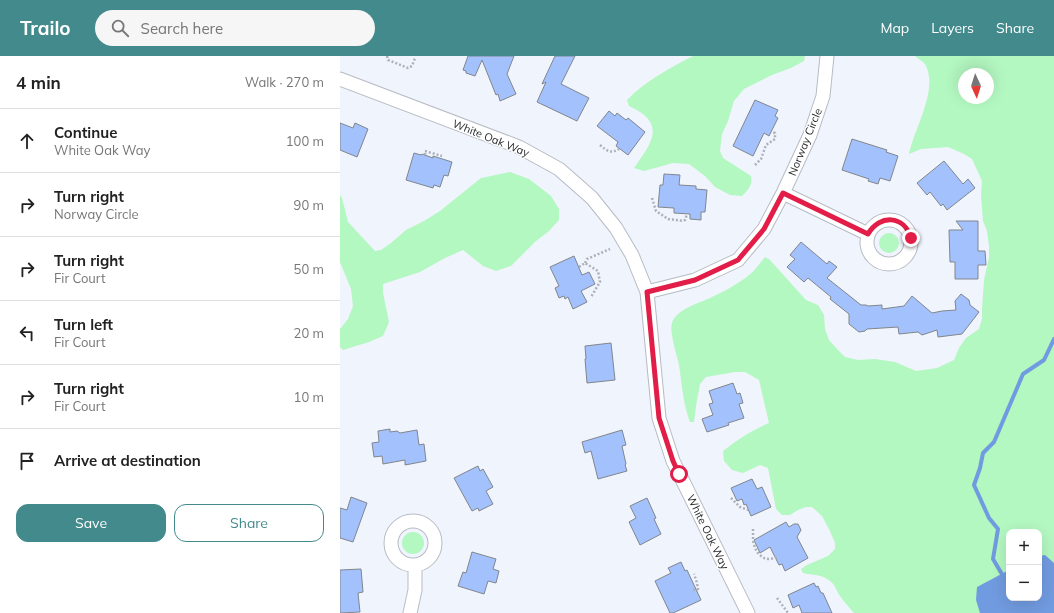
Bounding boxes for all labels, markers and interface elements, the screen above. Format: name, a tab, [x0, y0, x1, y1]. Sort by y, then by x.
search box	[95, 10, 375, 46]
text: Trailo	[20, 16, 71, 40]
icon: search	[109, 17, 131, 39]
text: Search here	[141, 19, 223, 38]
text: Map	[880, 19, 909, 37]
text: Layers	[931, 19, 974, 37]
text: Share	[996, 19, 1034, 37]
north arrow	[958, 68, 994, 104]
text: 4 min	[16, 72, 61, 93]
text: Walk · 270 m	[245, 74, 324, 90]
street label: Norway Circle	[785, 106, 825, 178]
street label: White Oak Way	[451, 116, 532, 160]
text: Continue	[54, 123, 117, 142]
icon: ahead	[16, 130, 38, 152]
text: 100 m	[286, 133, 324, 149]
text: White Oak Way	[54, 142, 150, 158]
text: Turn right	[54, 187, 124, 206]
icon: right	[16, 194, 38, 216]
text: 90 m	[294, 197, 324, 213]
text: Norway Circle	[54, 206, 139, 222]
route end	[902, 229, 920, 247]
text: Turn right	[54, 251, 124, 270]
icon: right	[16, 258, 38, 280]
text: 50 m	[294, 261, 324, 277]
text: Fir Court	[54, 270, 106, 286]
text: Turn left	[54, 315, 113, 334]
icon: left	[16, 322, 38, 344]
text: 20 m	[294, 325, 324, 341]
text: Fir Court	[54, 334, 106, 350]
text: Turn right	[54, 379, 124, 398]
icon: right	[16, 386, 38, 408]
text: 10 m	[294, 389, 324, 405]
text: Fir Court	[54, 398, 106, 414]
icon: arrive	[16, 450, 38, 472]
text: Arrive at destination	[54, 451, 201, 470]
route start	[670, 465, 688, 483]
street label: White Oak Way	[684, 492, 732, 572]
button: Save	[16, 504, 166, 542]
button: Share	[174, 504, 324, 542]
map controls	[1006, 529, 1042, 601]
button: +	[1006, 529, 1042, 565]
button: −	[1006, 565, 1042, 601]

